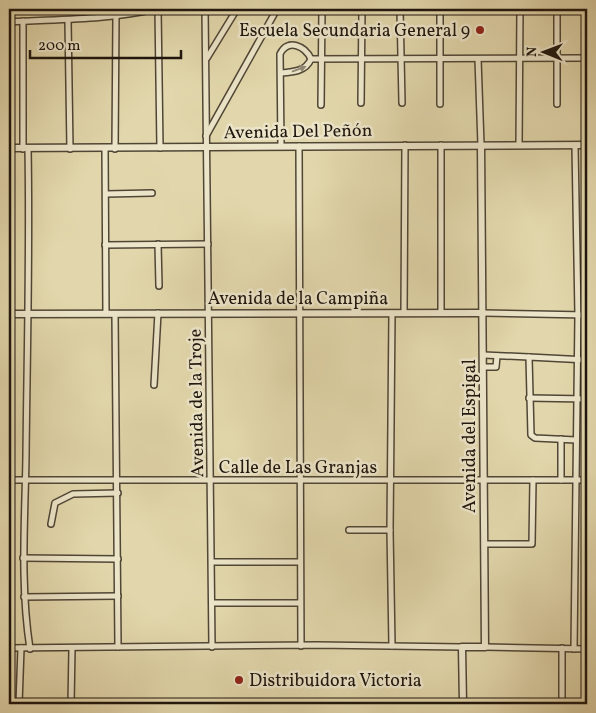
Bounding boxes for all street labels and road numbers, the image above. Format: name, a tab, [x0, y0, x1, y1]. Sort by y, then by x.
street label: Avenida Del Peñón	[223, 119, 373, 146]
street label: Avenida de la Campiña	[208, 287, 388, 312]
street label: Avenida de la Troje	[184, 328, 211, 477]
street label: Avenida del Espigal	[458, 359, 483, 513]
street label: Calle de Las Granjas	[219, 456, 377, 481]

